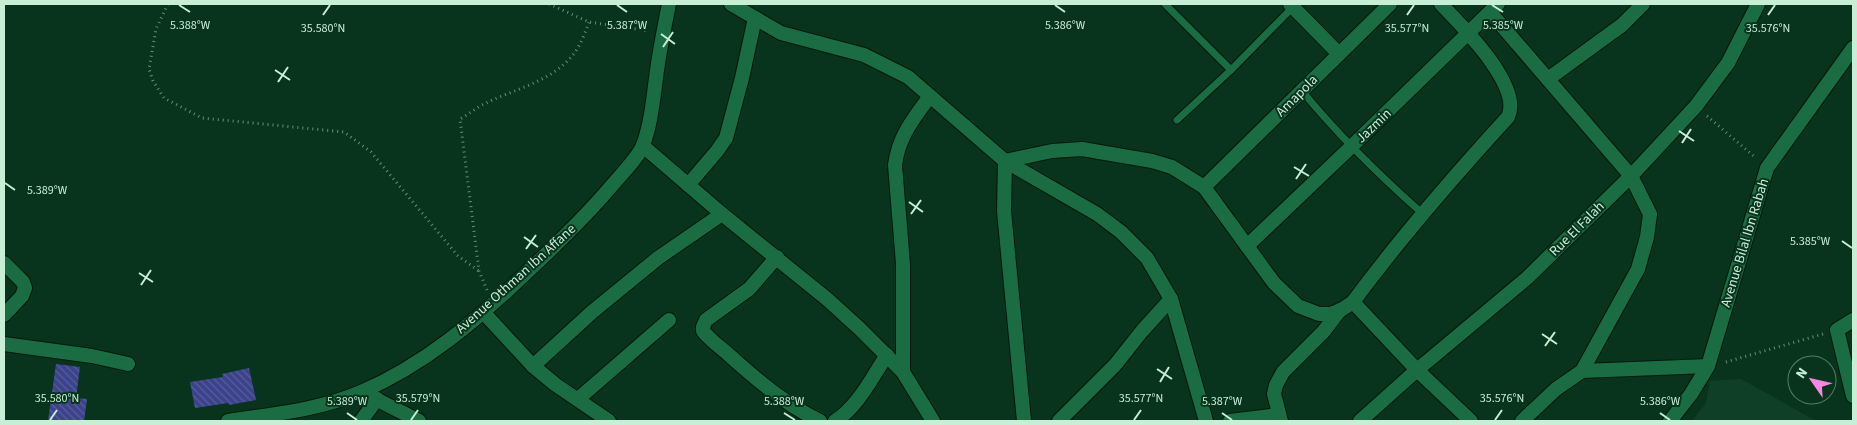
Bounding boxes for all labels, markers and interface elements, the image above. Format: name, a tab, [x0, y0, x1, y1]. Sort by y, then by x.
text: 5.388°W	[170, 17, 211, 34]
text: 5.387°W	[607, 17, 648, 34]
text: 5.386°W	[1045, 17, 1086, 34]
text: 5.385°W	[1483, 17, 1524, 34]
text: 35.580°N	[301, 20, 345, 37]
text: 35.577°N	[1385, 20, 1429, 37]
text: 35.576°N	[1746, 20, 1790, 37]
street label: Amapola	[1271, 70, 1323, 122]
street label: Jazmin	[1352, 104, 1396, 148]
street label: Avenue Bilal Ibn Rabah	[1716, 176, 1774, 310]
text: 5.389°W	[27, 182, 68, 199]
street label: Rue El Falah	[1545, 197, 1609, 261]
street label: Avenue Othman Ibn Affane	[452, 220, 581, 338]
text: 5.385°W	[1790, 233, 1831, 250]
north arrow	[1787, 355, 1837, 405]
text: N	[1791, 364, 1813, 383]
text: 35.580°N	[35, 390, 79, 407]
text: 35.579°N	[396, 390, 440, 407]
text: 35.577°N	[1119, 390, 1163, 407]
text: 35.576°N	[1480, 390, 1524, 407]
text: 5.389°W	[327, 393, 368, 410]
text: 5.388°W	[764, 393, 805, 410]
text: 5.387°W	[1202, 393, 1243, 410]
text: 5.386°W	[1640, 393, 1681, 410]

